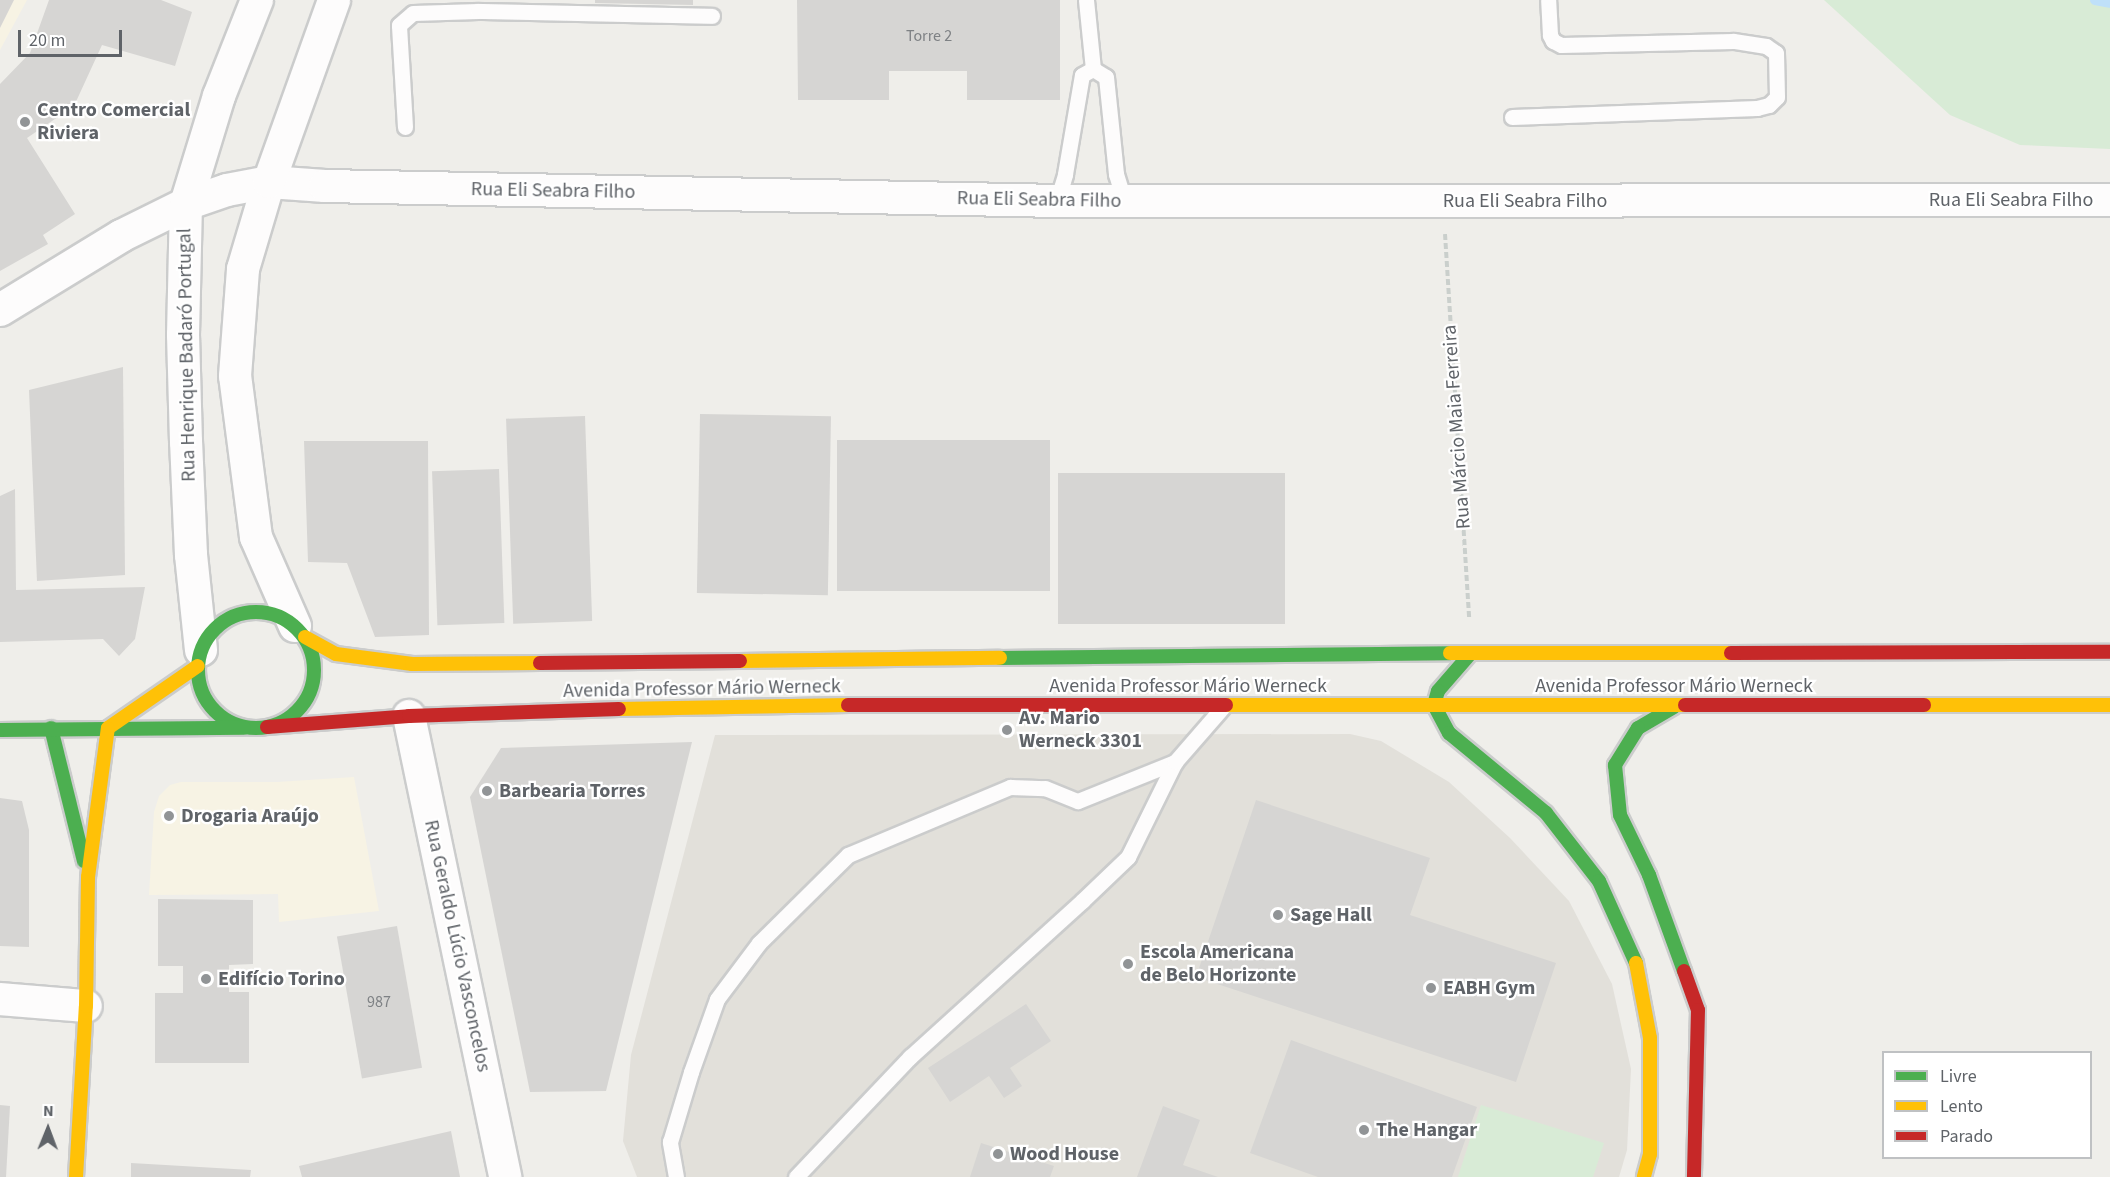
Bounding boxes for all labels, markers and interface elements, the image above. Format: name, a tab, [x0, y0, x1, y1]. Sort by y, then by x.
scale bar	[21, 18, 124, 56]
house number: Torre 2	[906, 26, 952, 46]
text: 20 m	[29, 28, 65, 53]
place label: Centro Comercial Riviera	[37, 98, 190, 145]
marker: Centro Comercial Riviera	[18, 115, 32, 129]
street label: Rua Eli Seabra Filho	[471, 178, 635, 204]
street label: Rua Eli Seabra Filho	[957, 187, 1121, 213]
street label: Rua Eli Seabra Filho	[1929, 188, 2093, 212]
street label: Rua Eli Seabra Filho	[1443, 189, 1607, 213]
street label: Rua Henrique Badaró Portugal	[173, 228, 201, 482]
street label: Rua Márcio Maia Ferreira	[1438, 324, 1476, 530]
street label: Avenida Professor Mário Werneck	[1049, 674, 1327, 698]
street label: Avenida Professor Mário Werneck	[1535, 674, 1813, 698]
street label: Avenida Professor Mário Werneck	[563, 675, 841, 703]
place label: Av. Mario Werneck 3301	[1019, 706, 1142, 753]
marker: Av. Mario Werneck 3301	[1000, 723, 1014, 737]
place label: Barbearia Torres	[499, 779, 645, 803]
marker: Barbearia Torres	[480, 784, 494, 798]
place label: Drogaria Araújo	[181, 804, 319, 828]
marker: Drogaria Araújo	[162, 809, 176, 823]
street label: Rua Geraldo Lúcio Vasconcelos	[419, 818, 495, 1074]
place label: Sage Hall	[1290, 903, 1372, 927]
marker: Sage Hall	[1271, 908, 1285, 922]
place label: Escola Americana de Belo Horizonte	[1140, 940, 1296, 987]
marker: Escola Americana de Belo Horizonte	[1121, 957, 1135, 971]
place label: Edifício Torino	[218, 967, 345, 991]
marker: Edifício Torino	[199, 972, 213, 986]
place label: EABH Gym	[1443, 976, 1535, 1000]
marker: EABH Gym	[1424, 981, 1438, 995]
house number: 987	[367, 992, 391, 1012]
legend	[1882, 1051, 2092, 1159]
text: Livre	[1940, 1064, 1977, 1089]
text: Lento	[1940, 1094, 1983, 1119]
north arrow	[18, 1099, 78, 1159]
text: N	[43, 1100, 54, 1122]
place label: The Hangar	[1376, 1118, 1477, 1142]
marker: The Hangar	[1357, 1123, 1371, 1137]
text: Parado	[1940, 1124, 1993, 1149]
place label: Wood House	[1010, 1142, 1119, 1166]
marker: Wood House	[991, 1147, 1005, 1161]

